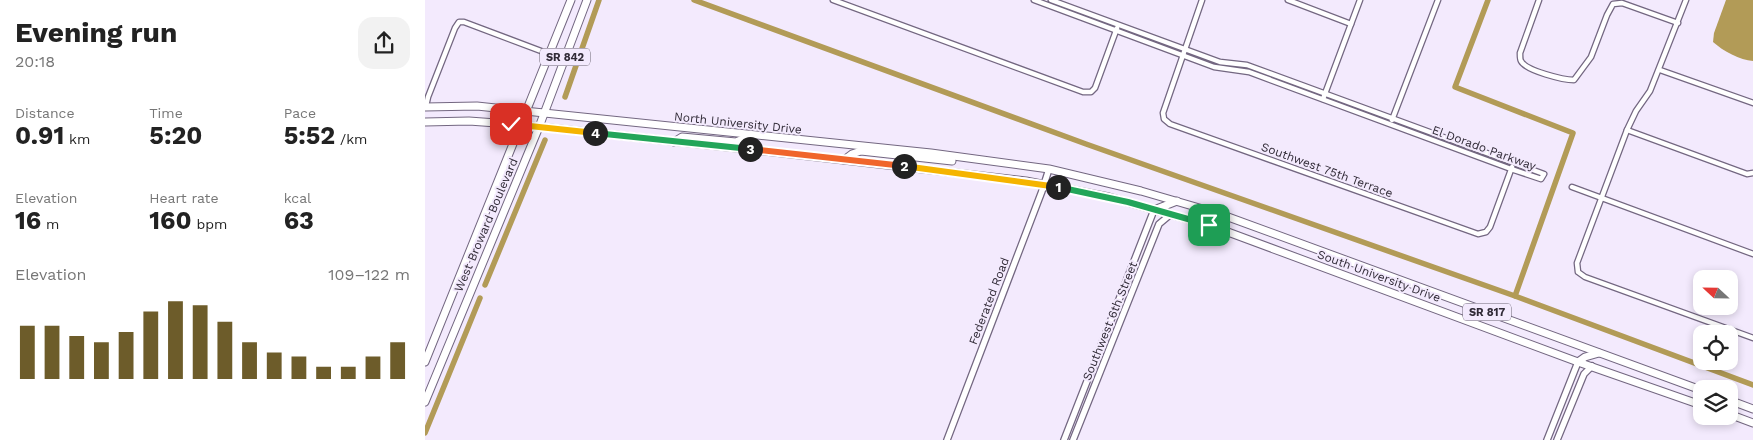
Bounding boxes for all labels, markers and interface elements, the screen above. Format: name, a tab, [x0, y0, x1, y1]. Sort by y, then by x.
text: Evening run	[15, 16, 177, 49]
button: share	[358, 17, 410, 69]
road number: SR 842	[540, 48, 590, 66]
text: 20:18	[15, 52, 55, 71]
pin	[490, 103, 532, 145]
text: Distance	[15, 105, 75, 121]
text: Time	[149, 105, 183, 121]
text: Pace	[284, 105, 316, 121]
street label: North University Drive	[674, 109, 803, 137]
icon: check	[497, 110, 525, 138]
pin: 4	[583, 120, 607, 146]
text: 0.91	[15, 121, 64, 150]
text: 5:20	[149, 121, 202, 150]
text: 5:52	[284, 121, 335, 150]
street label: El Dorado Parkway	[1430, 123, 1539, 174]
text: 4	[591, 125, 600, 141]
text: km	[64, 131, 90, 147]
text: /km	[335, 131, 367, 147]
pin: 3	[737, 136, 763, 162]
street label: Southwest 75th Terrace	[1259, 140, 1395, 200]
text: 3	[746, 141, 755, 157]
pin: 2	[891, 154, 917, 178]
street label: West Broward Boulevard	[451, 156, 521, 294]
text: 2	[900, 158, 909, 174]
pin: 1	[1045, 174, 1071, 200]
text: 1	[1055, 179, 1062, 195]
text: Elevation	[15, 190, 78, 206]
text: Heart rate	[149, 190, 219, 206]
text: kcal	[284, 190, 311, 206]
pin	[1188, 204, 1230, 246]
text: 16	[15, 206, 41, 235]
text: 160	[149, 206, 192, 235]
text: 63	[284, 206, 314, 235]
icon: arrive	[1195, 211, 1223, 239]
text: m	[41, 216, 59, 232]
text: bpm	[192, 216, 227, 232]
street label: South University Drive	[1315, 247, 1443, 305]
street label: Federated Road	[966, 255, 1012, 347]
street label: Southwest 6th Street	[1080, 260, 1140, 382]
text: Elevation	[15, 265, 86, 284]
text: 109–122 m	[328, 265, 410, 284]
north arrow	[1693, 270, 1737, 315]
map controls	[1693, 270, 1738, 425]
road number: SR 817	[1463, 304, 1511, 320]
button: locate	[1693, 325, 1738, 370]
button: layers	[1693, 380, 1738, 425]

